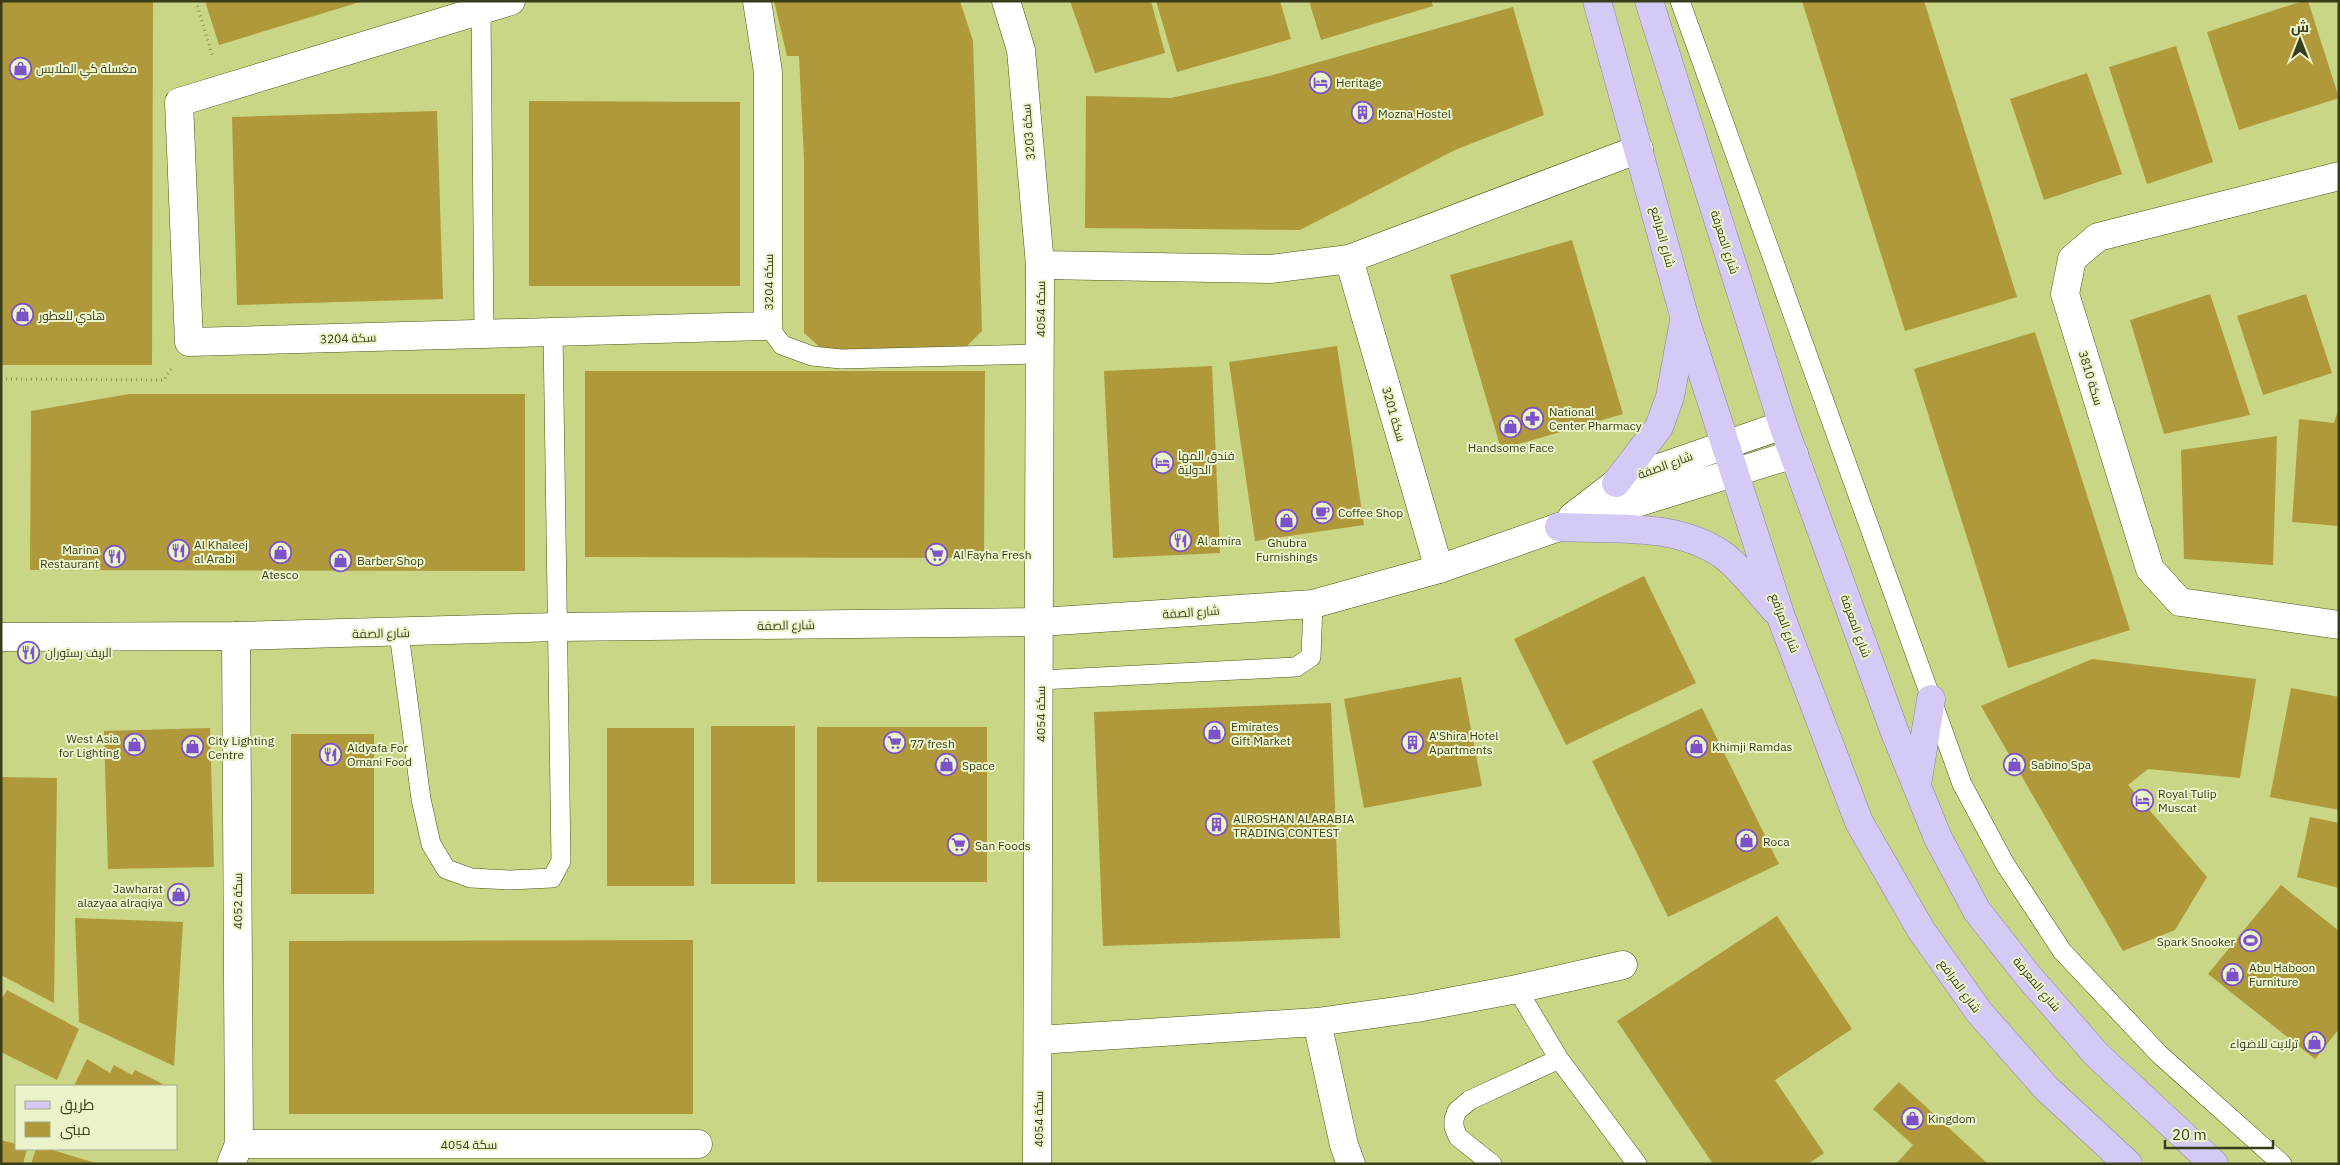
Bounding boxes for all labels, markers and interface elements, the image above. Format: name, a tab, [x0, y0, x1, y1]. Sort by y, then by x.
north arrow	[2275, 15, 2325, 65]
text: ش	[2291, 18, 2309, 36]
shop icon: مغسلة كي الملابس	[8, 56, 32, 80]
place label: مغسلة كي الملابس	[36, 61, 137, 79]
hotel icon: Heritage	[1308, 70, 1332, 94]
place label: Heritage	[1336, 75, 1382, 90]
building icon: Mozna Hostel	[1350, 101, 1374, 125]
street label: سكة 3203	[1018, 103, 1038, 161]
place label: Mozna Hostel	[1378, 106, 1451, 121]
street label: شارع المرافع	[1647, 205, 1678, 269]
street label: شارع المعرفة	[1707, 208, 1742, 276]
street label: سكة 3204	[761, 254, 776, 310]
street label: سكة 4054	[1033, 281, 1048, 337]
shop icon: هادي للعطور	[11, 303, 35, 327]
place label: هادي للعطور	[38, 308, 105, 326]
street label: سكة 3204	[320, 330, 377, 346]
street label: سكة 3810	[2076, 349, 2106, 407]
street label: سكة 3201	[1379, 385, 1409, 443]
place label: National Center Pharmacy	[1549, 404, 1642, 433]
pharmacy icon: National Center Pharmacy	[1521, 406, 1545, 430]
shop icon: Handsome Face	[1499, 414, 1523, 438]
place label: Handsome Face	[1468, 440, 1555, 455]
place label: فندق المها الدولية	[1178, 448, 1235, 477]
street label: شارع الصفة	[1635, 448, 1695, 483]
hotel icon: فندق المها الدولية	[1150, 450, 1174, 474]
cafe icon: Coffee Shop	[1310, 500, 1334, 524]
place label: Coffee Shop	[1338, 505, 1403, 520]
shop icon: Ghubra Furnishings	[1275, 509, 1299, 533]
restaurant icon: Al amira	[1169, 528, 1193, 552]
place label: Al amira	[1197, 533, 1242, 548]
place label: Ghubra Furnishings	[1256, 535, 1318, 564]
place label: Al Khaleej al Arabi	[194, 537, 248, 566]
restaurant icon: Al Khaleej al Arabi	[166, 539, 190, 563]
shop icon: Atesco	[268, 541, 292, 565]
place label: Marina Restaurant	[40, 542, 100, 571]
supermarket icon: Al Fayha Fresh	[925, 542, 949, 566]
restaurant icon: Marina Restaurant	[103, 544, 127, 568]
place label: Al Fayha Fresh	[953, 547, 1031, 562]
shop icon: Barber Shop	[329, 548, 353, 572]
place label: Barber Shop	[357, 553, 424, 568]
place label: Atesco	[262, 567, 299, 582]
street label: شارع المرافع	[1766, 591, 1803, 655]
street label: شارع المعرفة	[1837, 592, 1874, 660]
street label: شارع الصفة	[1162, 603, 1220, 622]
street label: شارع الصفة	[757, 617, 815, 634]
street label: شارع الصفة	[352, 625, 410, 642]
restaurant icon: الریف رستوران	[17, 640, 41, 664]
place label: الریف رستوران	[45, 645, 112, 660]
street label: سكة 4054	[1033, 686, 1048, 742]
place label: Emirates Gift Market	[1231, 719, 1291, 748]
shop icon: Emirates Gift Market	[1203, 721, 1227, 745]
place label: A'Shira Hotel Apartments	[1429, 728, 1499, 757]
building icon: A'Shira Hotel Apartments	[1401, 730, 1425, 754]
place label: West Asia for Lighting	[59, 731, 120, 760]
supermarket icon: 77 fresh	[882, 731, 906, 755]
shop icon: West Asia for Lighting	[123, 733, 147, 757]
place label: City Lighting Centre	[208, 733, 275, 762]
shop icon: Khimji Ramdas	[1684, 734, 1708, 758]
shop icon: City Lighting Centre	[180, 735, 204, 759]
place label: 77 fresh	[910, 736, 955, 751]
place label: Khimji Ramdas	[1712, 739, 1793, 754]
place label: Aldyafa For Omani Food	[347, 740, 412, 769]
restaurant icon: Aldyafa For Omani Food	[319, 742, 343, 766]
shop icon: Sabino Spa	[2003, 752, 2027, 776]
shop icon: Space	[934, 753, 958, 777]
place label: Sabino Spa	[2031, 757, 2092, 772]
place label: Space	[962, 758, 995, 773]
place label: Royal Tulip Muscat	[2158, 786, 2217, 815]
hotel icon: Royal Tulip Muscat	[2130, 788, 2154, 812]
place label: ALROSHAN ALARABIA TRADING CONTEST	[1233, 811, 1355, 840]
building icon: ALROSHAN ALARABIA TRADING CONTEST	[1205, 813, 1229, 837]
shop icon: Roca	[1735, 829, 1759, 853]
supermarket icon: San Foods	[947, 833, 971, 857]
place label: Roca	[1763, 834, 1790, 849]
place label: San Foods	[975, 838, 1031, 853]
street label: سكة 4052	[230, 873, 245, 929]
place label: Jawharat alazyaa alraqiya	[77, 881, 164, 910]
shop icon: Jawharat alazyaa alraqiya	[167, 883, 191, 907]
sports icon: Spark Snooker	[2239, 929, 2263, 953]
place label: Spark Snooker	[2157, 934, 2236, 949]
street label: شارع المعرفة	[2009, 954, 2064, 1015]
street label: شارع المرافع	[1935, 956, 1984, 1016]
place label: Abu Haboon Furniture	[2249, 960, 2315, 989]
shop icon: Abu Haboon Furniture	[2221, 962, 2245, 986]
shop icon: ترلايت للاضواء	[2302, 1031, 2326, 1055]
place label: ترلايت للاضواء	[2230, 1036, 2299, 1051]
legend	[15, 1085, 178, 1150]
street label: سكة 4054	[1031, 1091, 1046, 1147]
text: طريق	[60, 1095, 94, 1115]
shop icon: Kingdom	[1900, 1106, 1924, 1130]
place label: Kingdom	[1928, 1111, 1976, 1126]
scale bar	[2165, 1118, 2272, 1150]
text: مبنى	[60, 1120, 91, 1140]
text: 20 m	[2172, 1125, 2207, 1144]
street label: سكة 4054	[441, 1137, 497, 1152]

